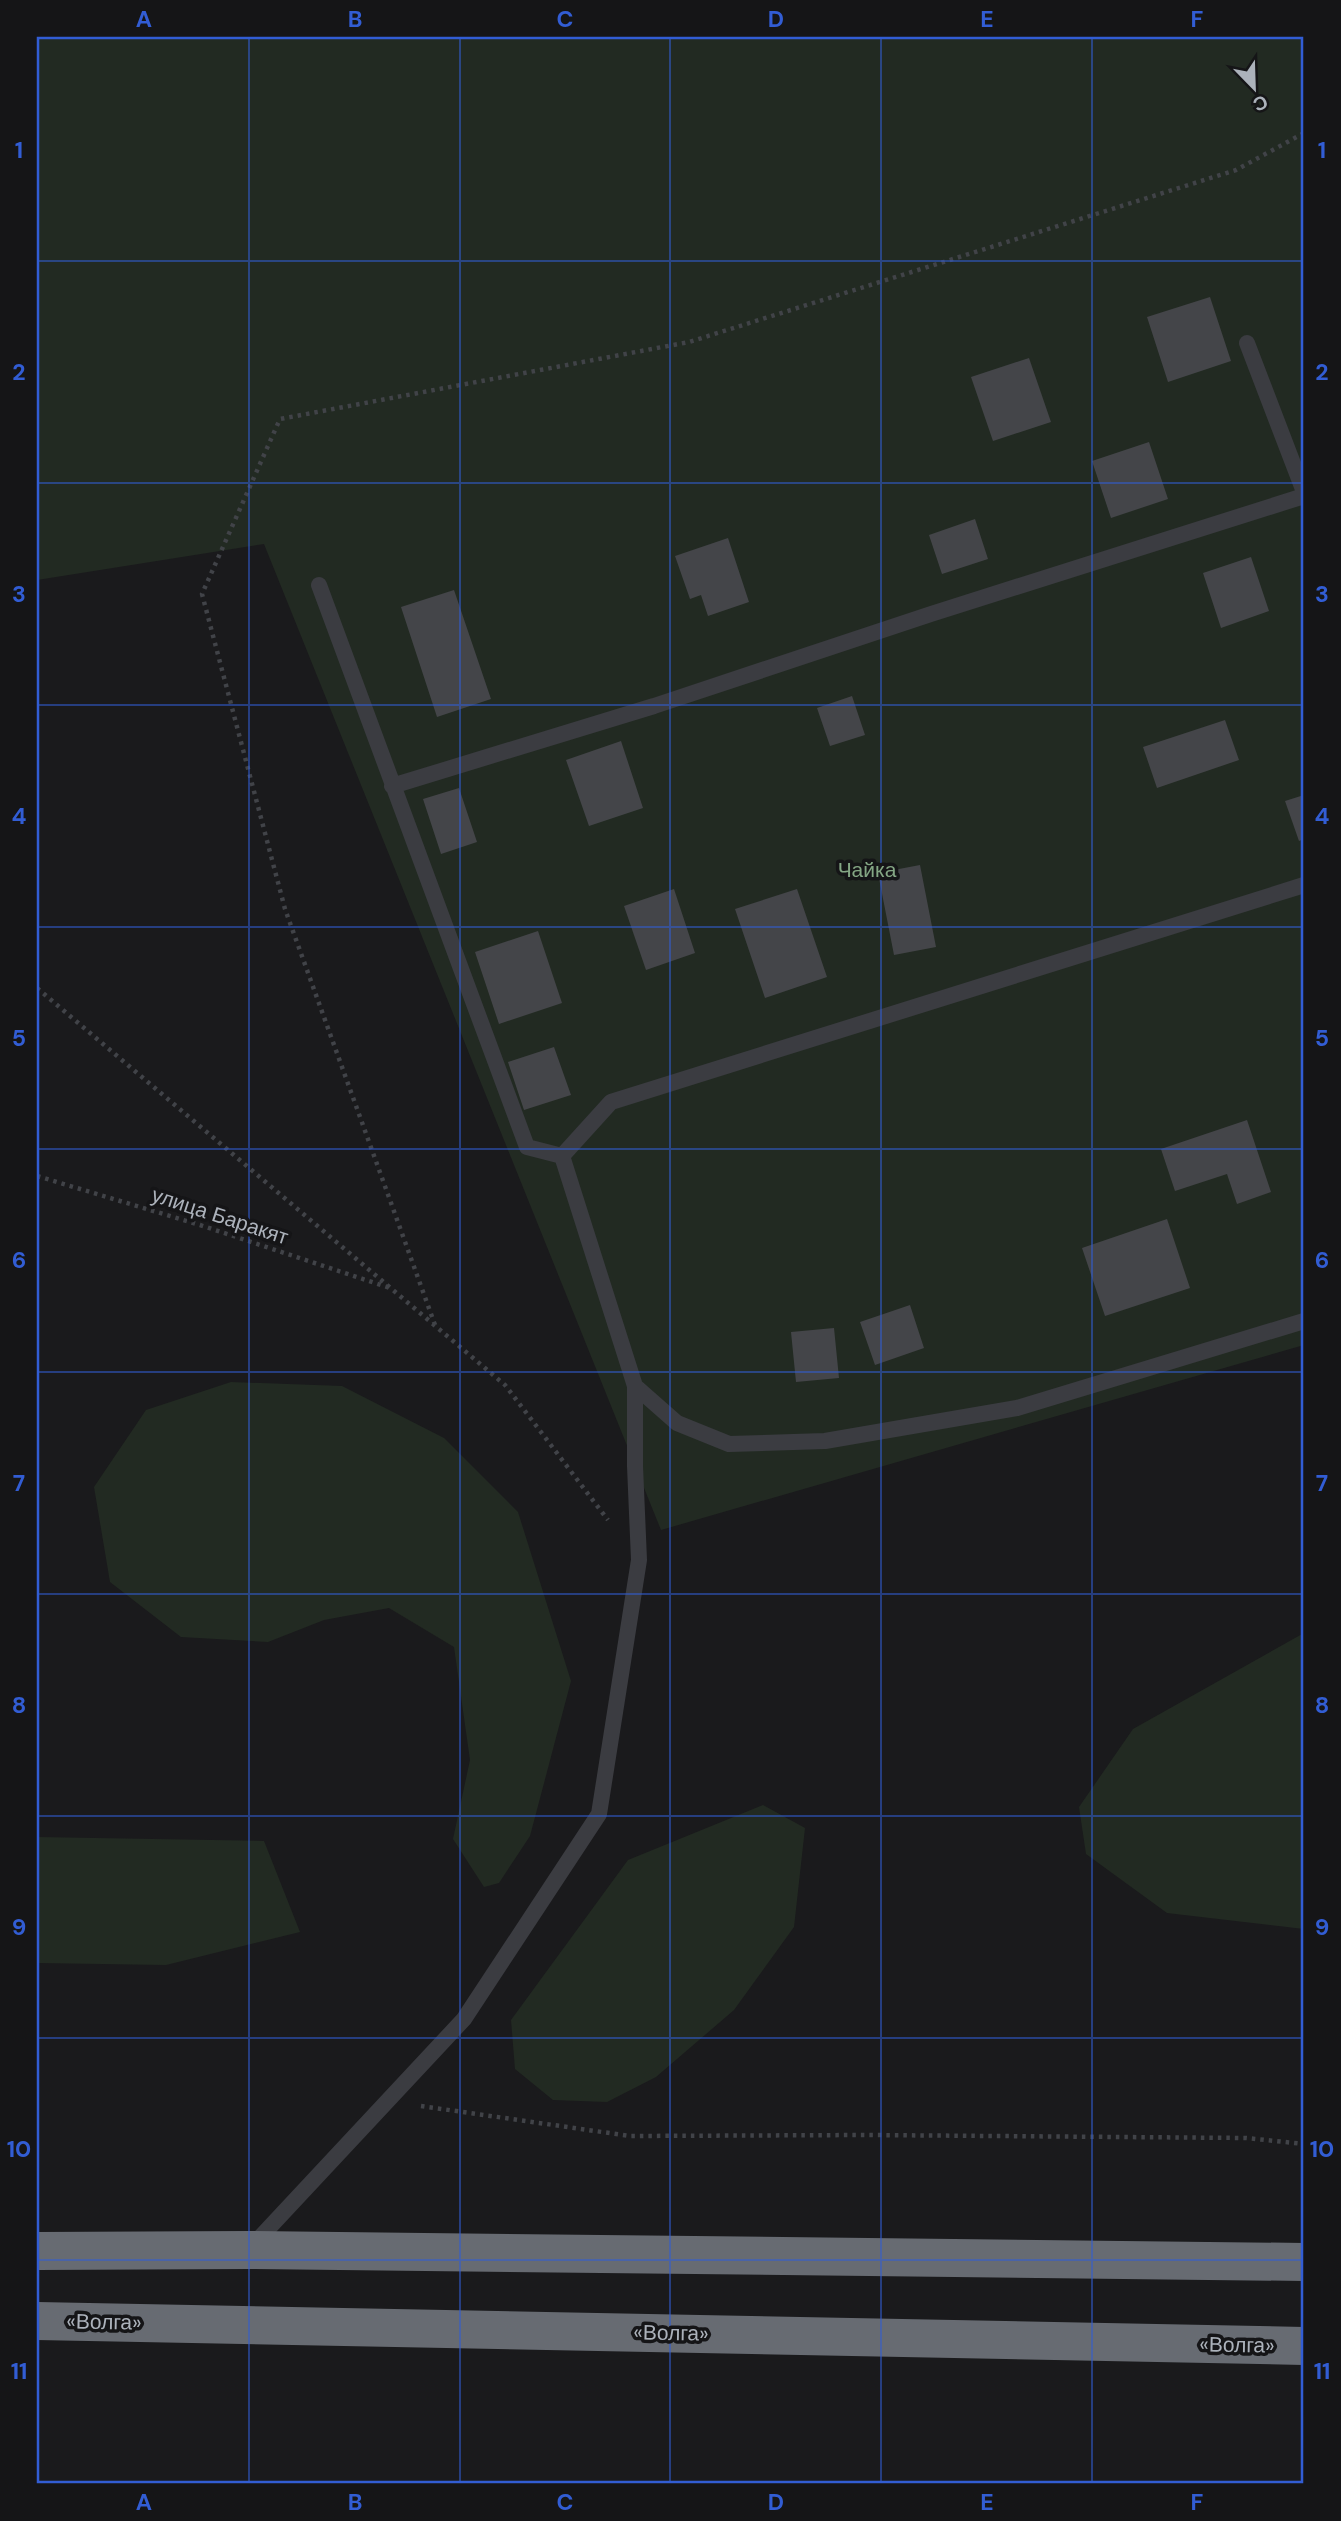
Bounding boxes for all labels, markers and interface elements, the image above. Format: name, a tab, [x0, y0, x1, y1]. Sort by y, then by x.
text: A	[136, 4, 152, 34]
text: B	[348, 4, 362, 34]
text: C	[557, 4, 573, 34]
text: D	[768, 4, 784, 34]
text: E	[980, 4, 994, 34]
text: F	[1191, 4, 1204, 34]
north arrow	[1218, 52, 1288, 122]
text: С	[1249, 89, 1272, 117]
text: 1	[15, 135, 23, 165]
text: 1	[1318, 135, 1326, 165]
text: 2	[12, 357, 26, 387]
text: 2	[1315, 357, 1329, 387]
text: 3	[12, 579, 26, 609]
text: 3	[1315, 579, 1329, 609]
text: 4	[12, 801, 27, 831]
text: 4	[1315, 801, 1330, 831]
park label: Чайка	[838, 856, 897, 884]
text: 5	[12, 1023, 26, 1053]
text: 5	[1315, 1023, 1329, 1053]
street label: улица Баракят	[148, 1181, 292, 1251]
text: 6	[12, 1245, 26, 1275]
text: 6	[1315, 1245, 1329, 1275]
text: 7	[13, 1468, 25, 1498]
text: 7	[1316, 1468, 1328, 1498]
text: 8	[12, 1690, 26, 1720]
text: 8	[1315, 1690, 1329, 1720]
text: 9	[12, 1912, 26, 1942]
text: 9	[1315, 1912, 1329, 1942]
text: 10	[7, 2134, 31, 2164]
text: 10	[1310, 2134, 1334, 2164]
street label: «Волга»	[66, 2307, 142, 2337]
street label: «Волга»	[633, 2318, 709, 2348]
street label: «Волга»	[1199, 2330, 1275, 2360]
text: 11	[11, 2356, 27, 2386]
text: 11	[1314, 2356, 1330, 2386]
text: A	[136, 2487, 152, 2517]
text: B	[348, 2487, 362, 2517]
text: C	[557, 2487, 573, 2517]
text: D	[768, 2487, 784, 2517]
text: E	[980, 2487, 994, 2517]
text: F	[1191, 2487, 1204, 2517]

